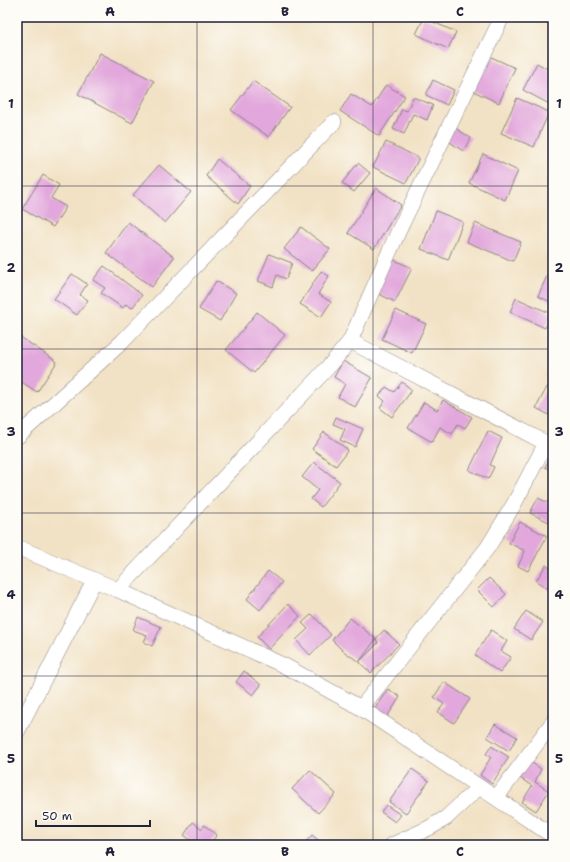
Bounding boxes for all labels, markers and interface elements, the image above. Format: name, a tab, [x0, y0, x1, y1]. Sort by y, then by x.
text: A	[105, 3, 115, 20]
text: B	[281, 3, 289, 20]
text: C	[456, 3, 464, 20]
text: 1	[8, 95, 14, 112]
text: 1	[556, 95, 562, 112]
text: 2	[6, 259, 16, 276]
text: 2	[554, 259, 564, 276]
text: 3	[6, 423, 16, 440]
text: 3	[554, 423, 564, 440]
text: 4	[6, 586, 16, 603]
text: 4	[554, 586, 564, 603]
text: 5	[7, 750, 15, 767]
text: 5	[555, 750, 563, 767]
scale bar	[36, 802, 150, 828]
text: 50 m	[42, 808, 72, 824]
text: A	[105, 843, 115, 860]
text: B	[281, 843, 289, 860]
text: C	[456, 843, 464, 860]

